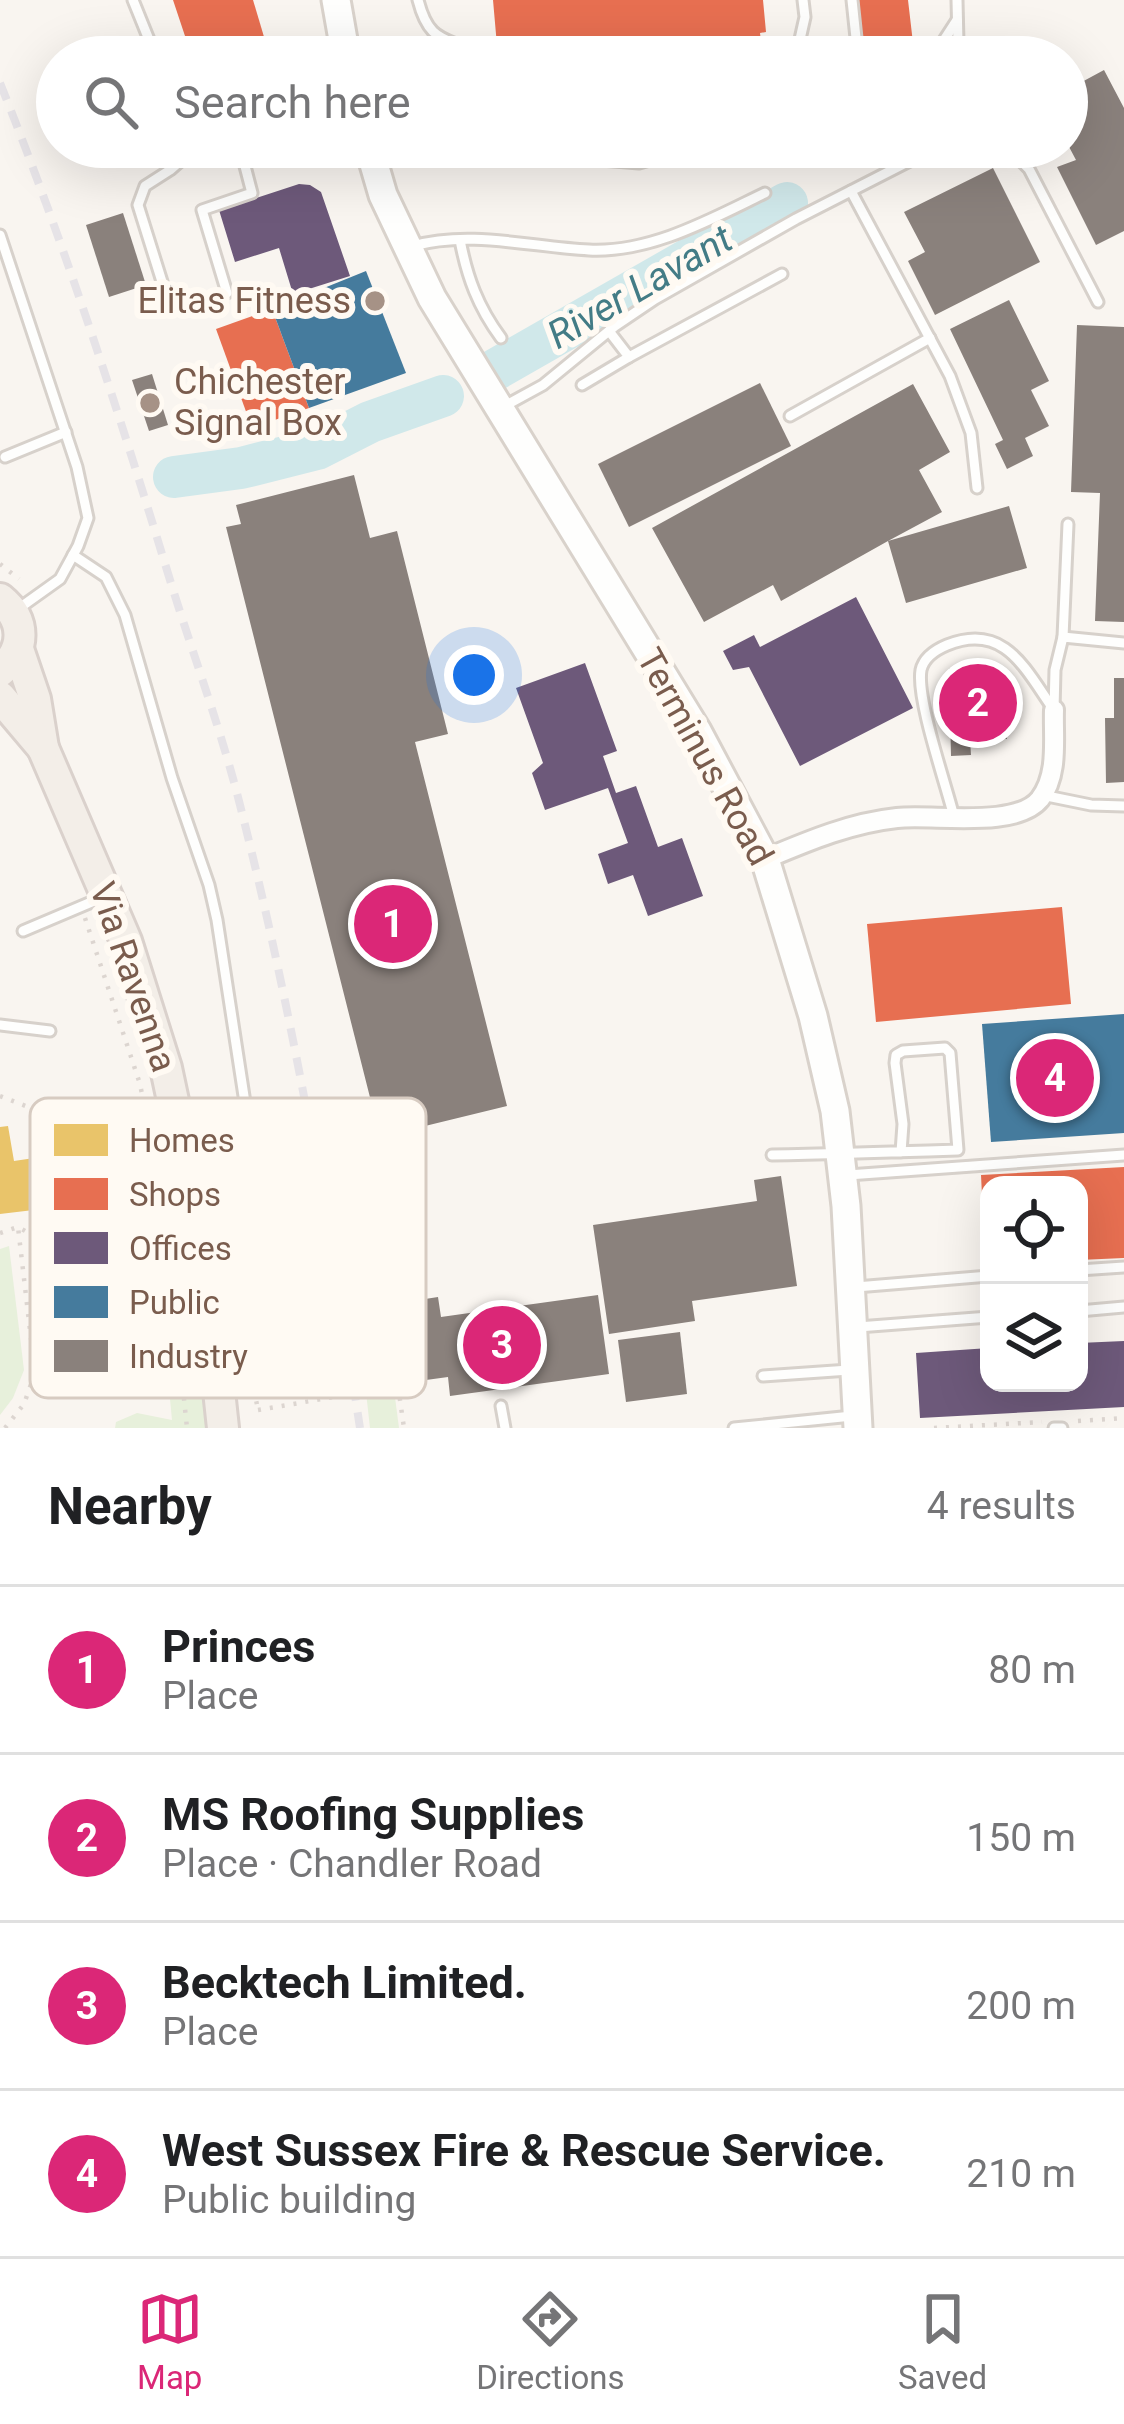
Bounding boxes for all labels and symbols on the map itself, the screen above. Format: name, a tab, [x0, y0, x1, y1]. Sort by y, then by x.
water label: River Lavant	[539, 215, 741, 358]
place label: Elitas Fitness	[138, 280, 351, 322]
marker: Elitas Fitness	[362, 288, 388, 314]
place label: Chichester Signal Box	[174, 361, 345, 444]
marker: Chichester Signal Box	[137, 390, 163, 416]
street label: Terminus Road	[628, 641, 782, 873]
your location	[444, 645, 504, 705]
pin: 2	[939, 658, 1017, 748]
street label: Via Ravenna	[81, 877, 185, 1077]
pin: 1	[354, 879, 432, 969]
pin: 4	[1016, 1033, 1094, 1123]
legend	[30, 1098, 426, 1398]
text: Homes	[129, 1121, 235, 1160]
text: Shops	[129, 1175, 221, 1214]
text: Offices	[129, 1229, 232, 1268]
text: Public	[129, 1283, 220, 1322]
pin: 3	[463, 1300, 541, 1390]
text: Industry	[129, 1337, 248, 1376]

